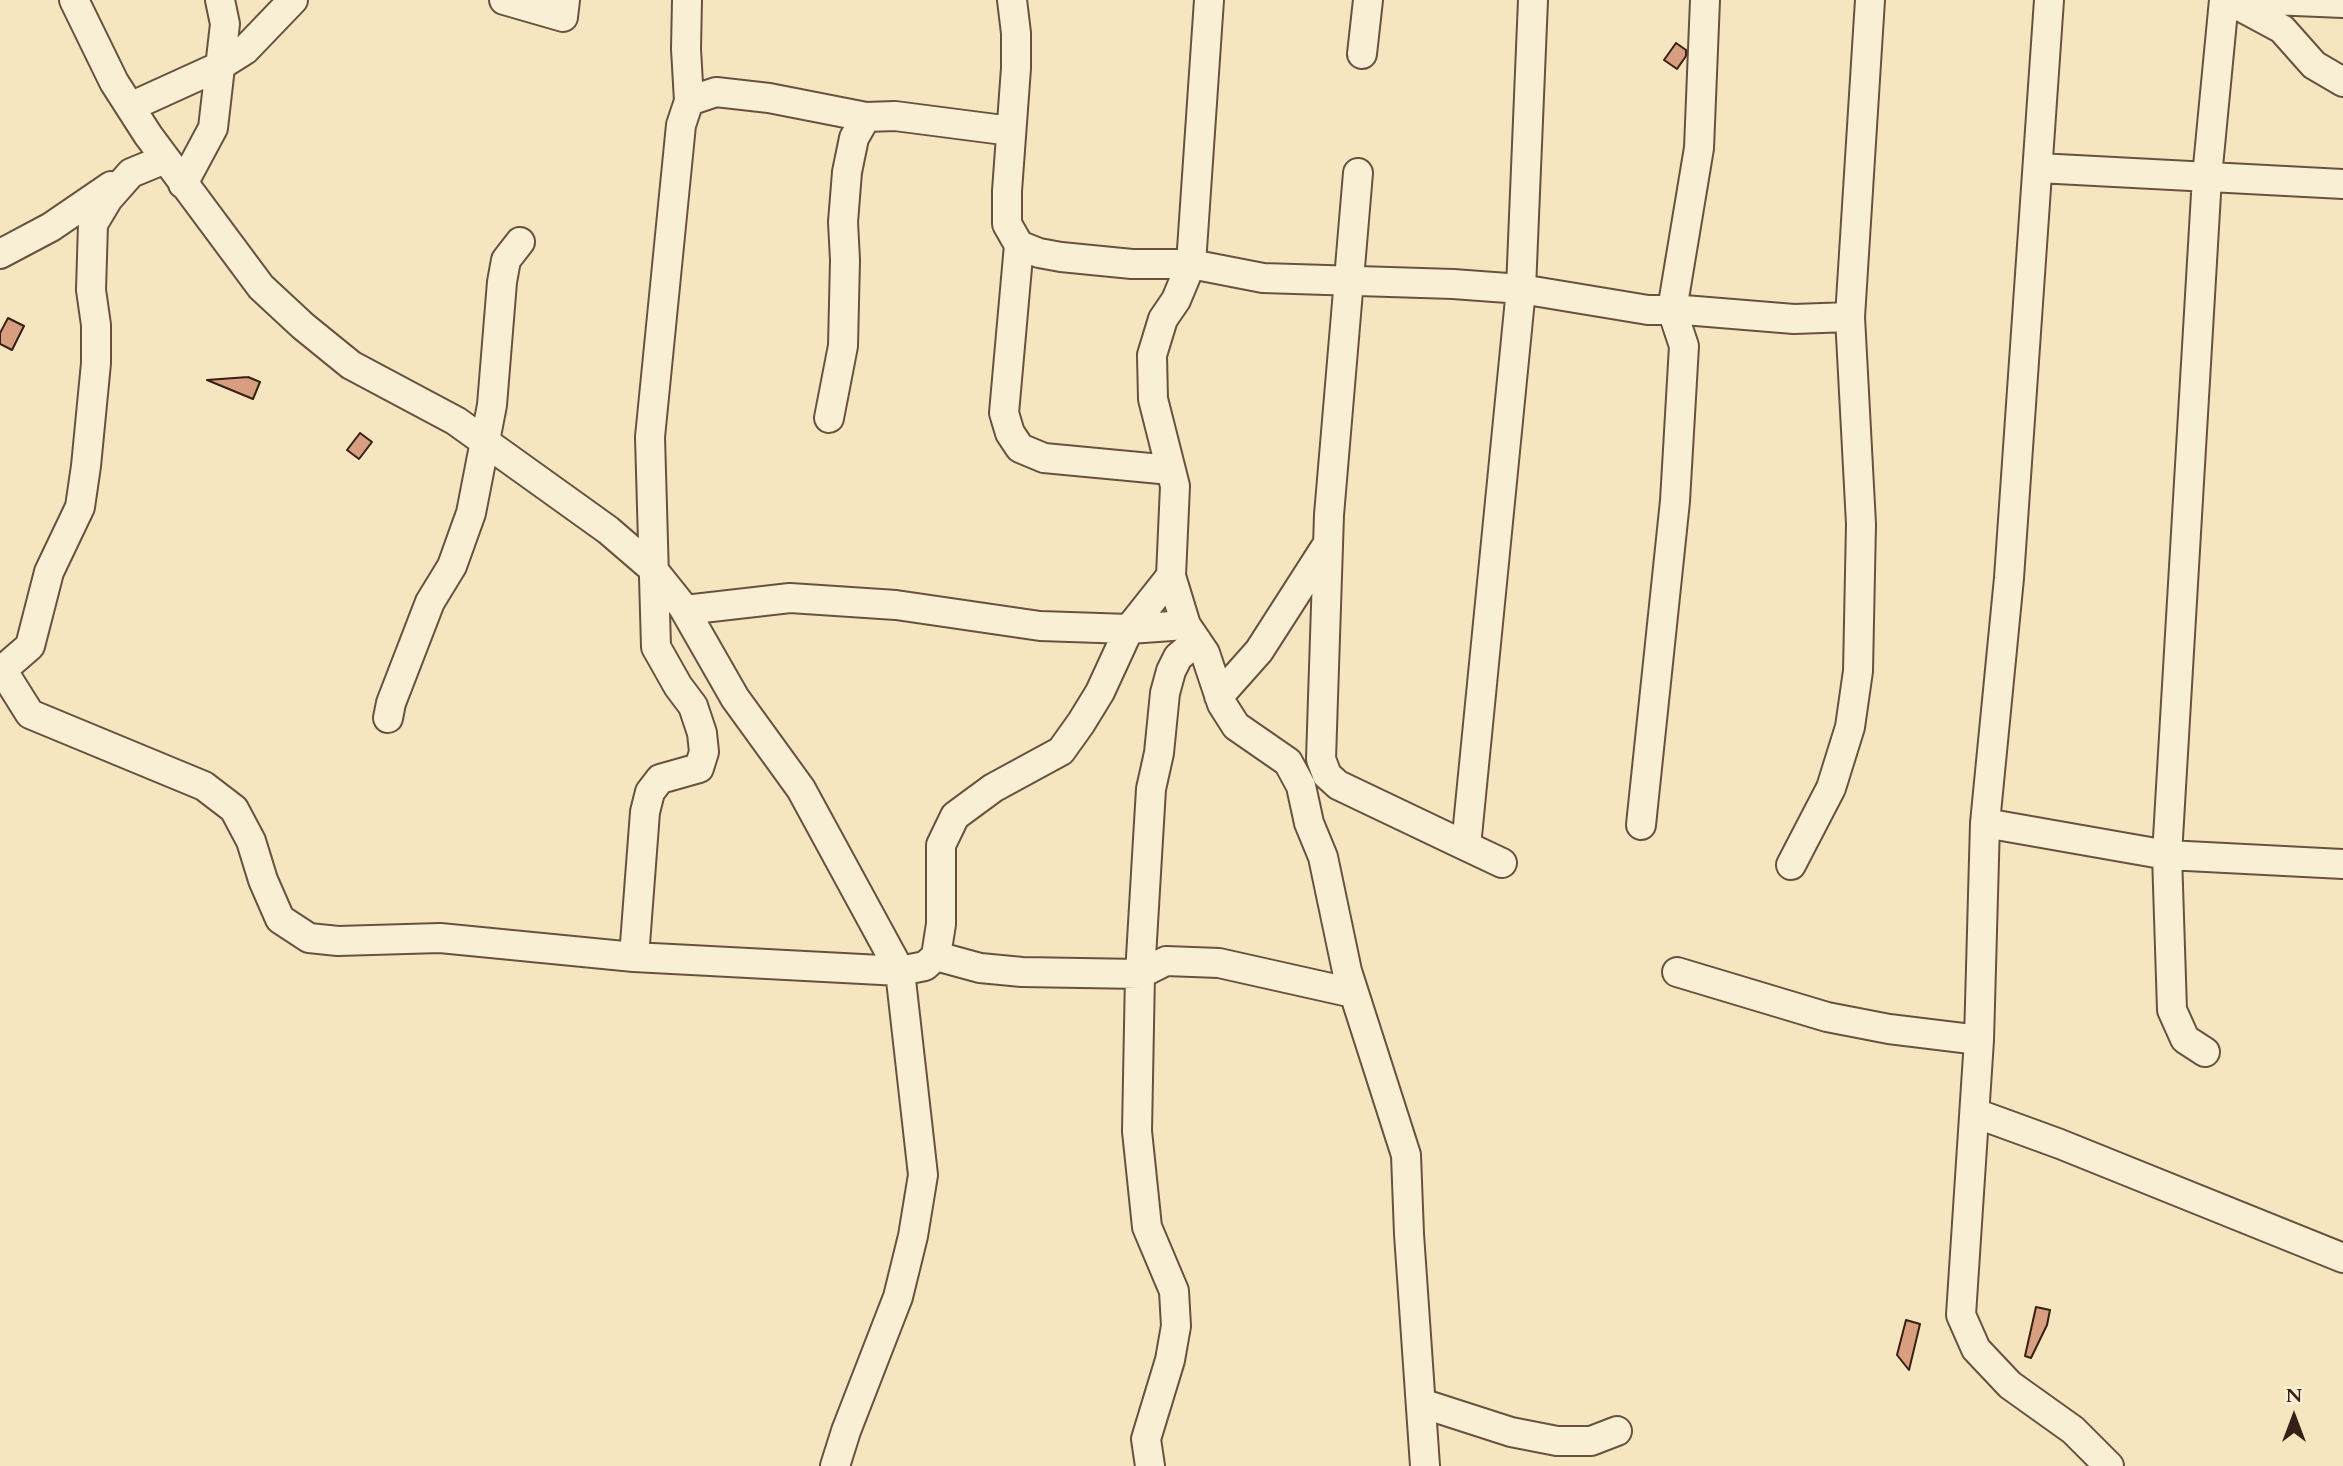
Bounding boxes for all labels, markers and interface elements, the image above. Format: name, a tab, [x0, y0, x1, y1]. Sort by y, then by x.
north arrow	[2259, 1382, 2329, 1452]
text: N	[2286, 1383, 2302, 1409]

